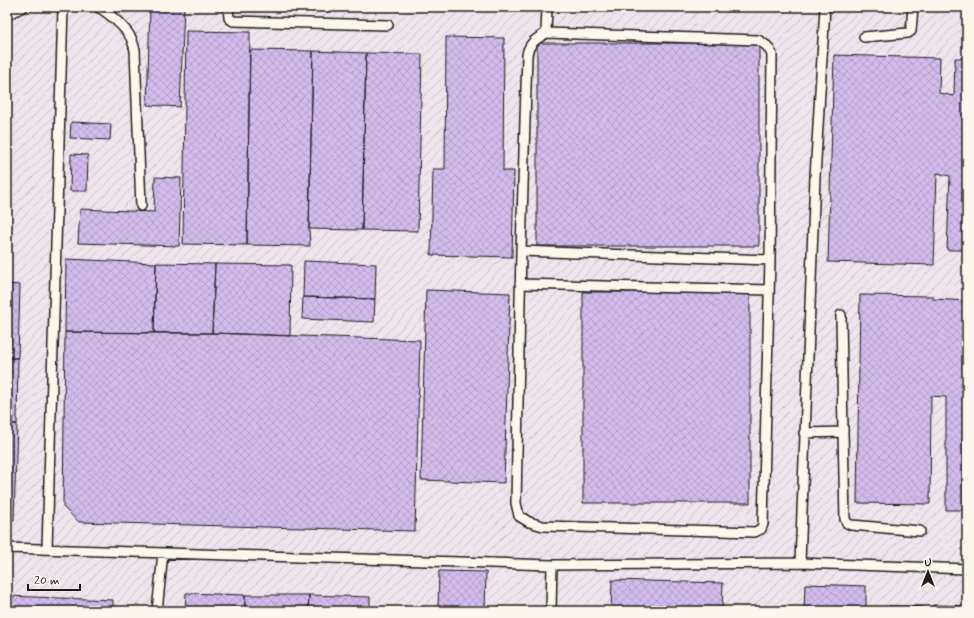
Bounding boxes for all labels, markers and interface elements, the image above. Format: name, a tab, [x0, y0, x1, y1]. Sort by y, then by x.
north arrow	[908, 552, 948, 592]
text: U	[924, 556, 932, 570]
scale bar	[28, 566, 80, 592]
text: 20 m	[34, 573, 60, 589]

